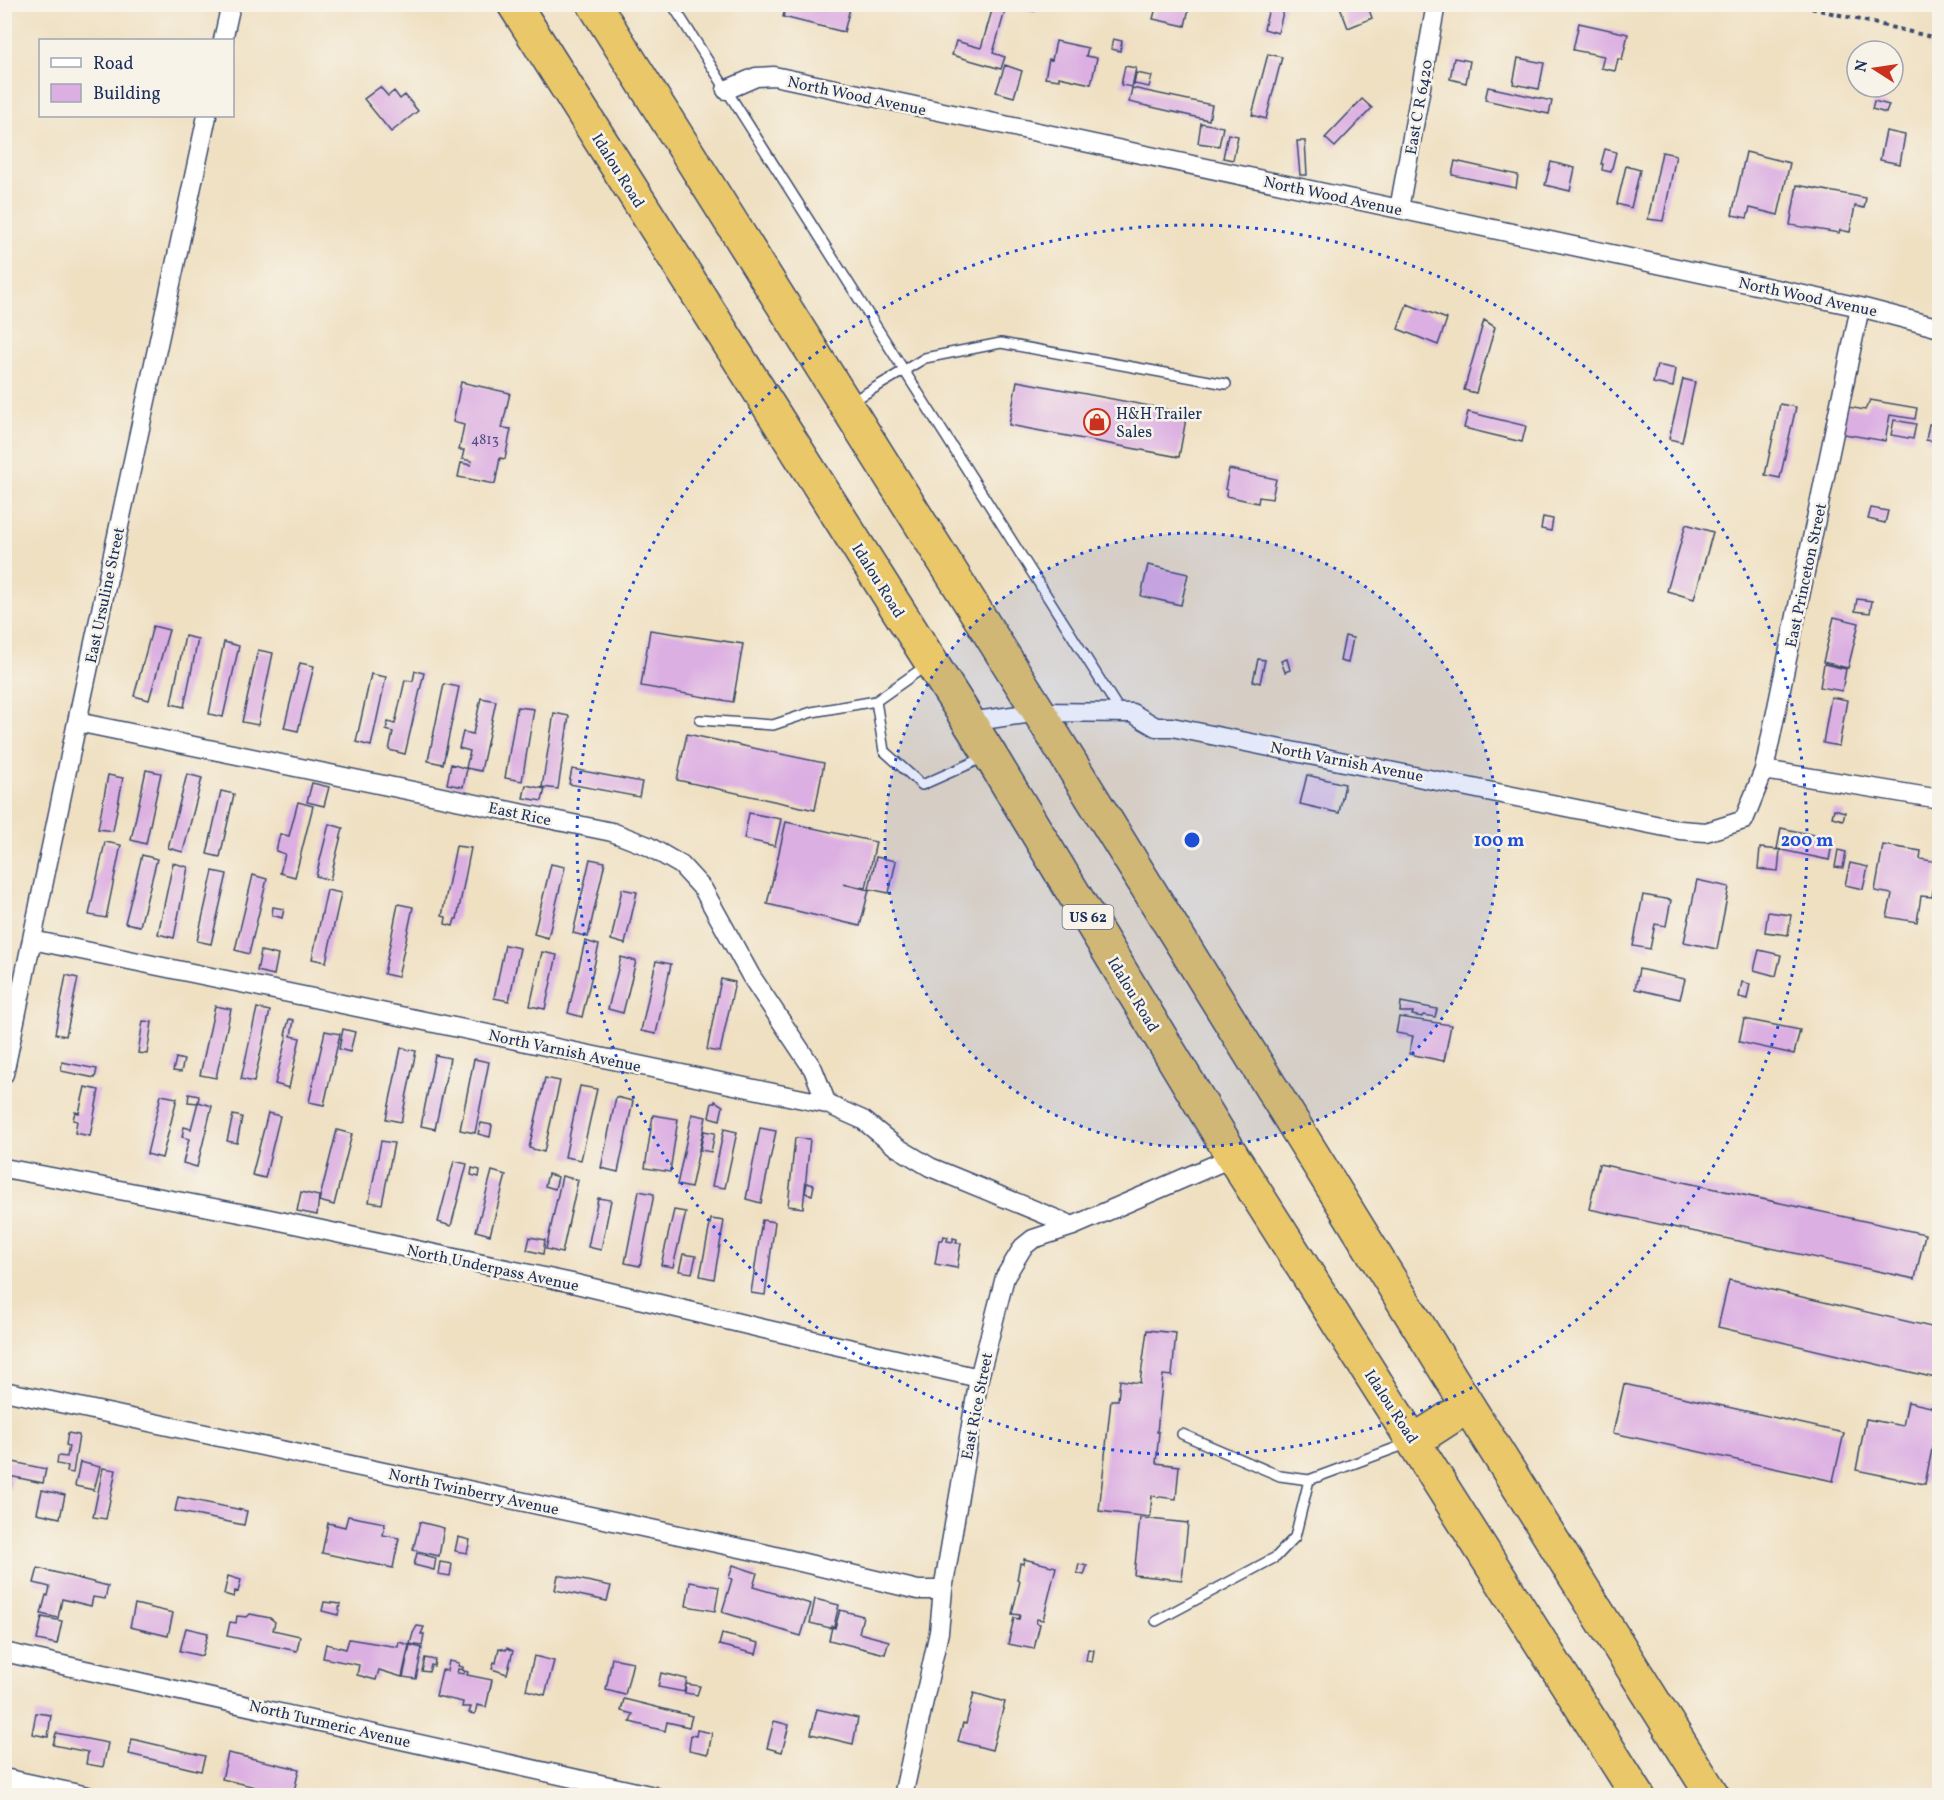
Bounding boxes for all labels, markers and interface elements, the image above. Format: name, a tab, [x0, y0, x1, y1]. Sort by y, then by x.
legend	[39, 39, 234, 117]
north arrow	[1845, 39, 1905, 99]
text: Road	[93, 52, 134, 77]
street label: East C R 6420	[1401, 58, 1439, 157]
text: N	[1850, 58, 1874, 74]
street label: North Wood Avenue	[785, 72, 928, 122]
text: Building	[93, 82, 161, 107]
street label: Idalou Road	[586, 129, 649, 213]
street label: North Wood Avenue	[1261, 172, 1404, 222]
street label: North Wood Avenue	[1736, 273, 1879, 323]
place label: H&H Trailer Sales	[1116, 404, 1202, 444]
shop icon: H&H Trailer Sales	[1082, 407, 1112, 437]
house number: 4813	[471, 431, 499, 450]
street label: East Princeton Street	[1781, 501, 1833, 650]
street label: East Ursuline Street	[81, 525, 131, 665]
street label: Idalou Road	[846, 539, 909, 623]
street label: North Varnish Avenue	[1268, 737, 1425, 789]
street label: East Rice	[486, 798, 553, 832]
text: 100 m	[1474, 829, 1524, 854]
text: 200 m	[1781, 829, 1833, 854]
centre of rings	[1182, 830, 1202, 850]
road number: US 62	[1062, 905, 1114, 929]
street label: Idalou Road	[1101, 953, 1163, 1037]
street label: North Varnish Avenue	[486, 1025, 643, 1079]
street label: North Underpass Avenue	[404, 1240, 581, 1298]
street label: East Rice Street	[957, 1350, 999, 1462]
street label: Idalou Road	[1358, 1366, 1423, 1448]
street label: North Twinberry Avenue	[386, 1464, 561, 1522]
street label: North Turmeric Avenue	[247, 1696, 413, 1754]

